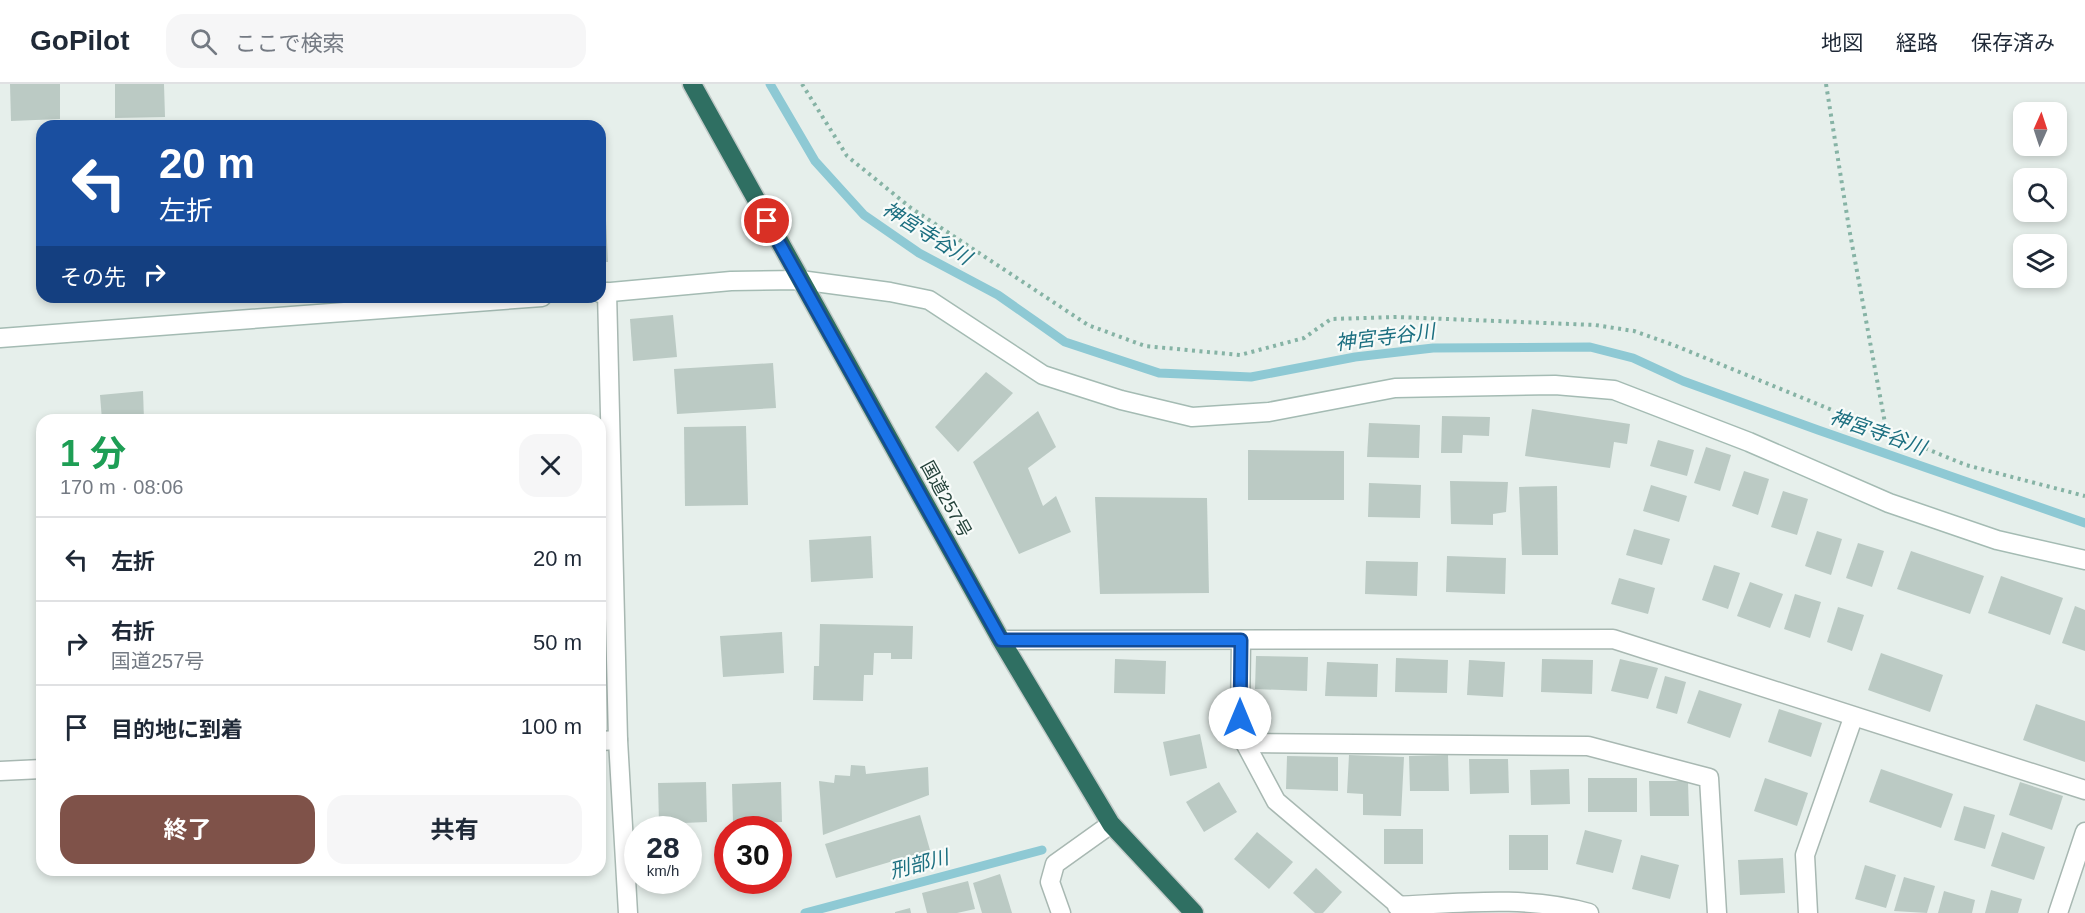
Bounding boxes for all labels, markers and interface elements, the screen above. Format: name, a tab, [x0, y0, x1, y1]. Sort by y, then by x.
search box	[166, 14, 586, 68]
text: GoPilot	[30, 25, 130, 56]
icon: search	[187, 25, 220, 58]
text: ここで検索	[235, 31, 345, 56]
text: 地図	[1821, 31, 1863, 54]
text: 経路	[1896, 31, 1938, 54]
text: 保存済み	[1971, 31, 2055, 54]
north arrow	[2013, 102, 2067, 156]
map controls	[2013, 102, 2067, 288]
text: 20 m	[159, 140, 255, 187]
icon: left	[60, 144, 138, 222]
button: search	[2013, 168, 2067, 222]
pin	[741, 195, 792, 246]
text: 左折	[159, 196, 213, 226]
water label: 神宮寺谷川	[879, 197, 977, 270]
icon: arrive	[750, 204, 783, 237]
button: layers	[2013, 234, 2067, 288]
icon: right	[138, 258, 171, 291]
text: その先	[60, 265, 126, 290]
water label: 神宮寺谷川	[1334, 320, 1438, 354]
water label: 神宮寺谷川	[1827, 405, 1931, 459]
text: 1 分	[60, 433, 126, 474]
button: close	[519, 434, 582, 497]
street label: 国道257号	[917, 457, 975, 541]
text: 170 m · 08:06	[60, 476, 183, 498]
icon: left	[60, 543, 93, 576]
text: 20 m	[533, 546, 582, 571]
text: 左折	[111, 549, 155, 574]
text: 右折	[111, 619, 155, 644]
icon: right	[60, 627, 93, 660]
text: 50 m	[533, 630, 582, 655]
text: 国道257号	[111, 650, 204, 672]
position arrow	[1208, 686, 1272, 750]
icon: arrive	[60, 711, 93, 744]
text: 100 m	[521, 714, 582, 739]
text: 目的地に到着	[111, 717, 243, 742]
button: 終了	[60, 795, 315, 864]
button: 共有	[327, 795, 582, 864]
speed limit sign: 30	[714, 816, 792, 894]
text: 28	[646, 831, 680, 864]
water label: 刑部川	[887, 845, 953, 882]
text: km/h	[647, 862, 679, 879]

